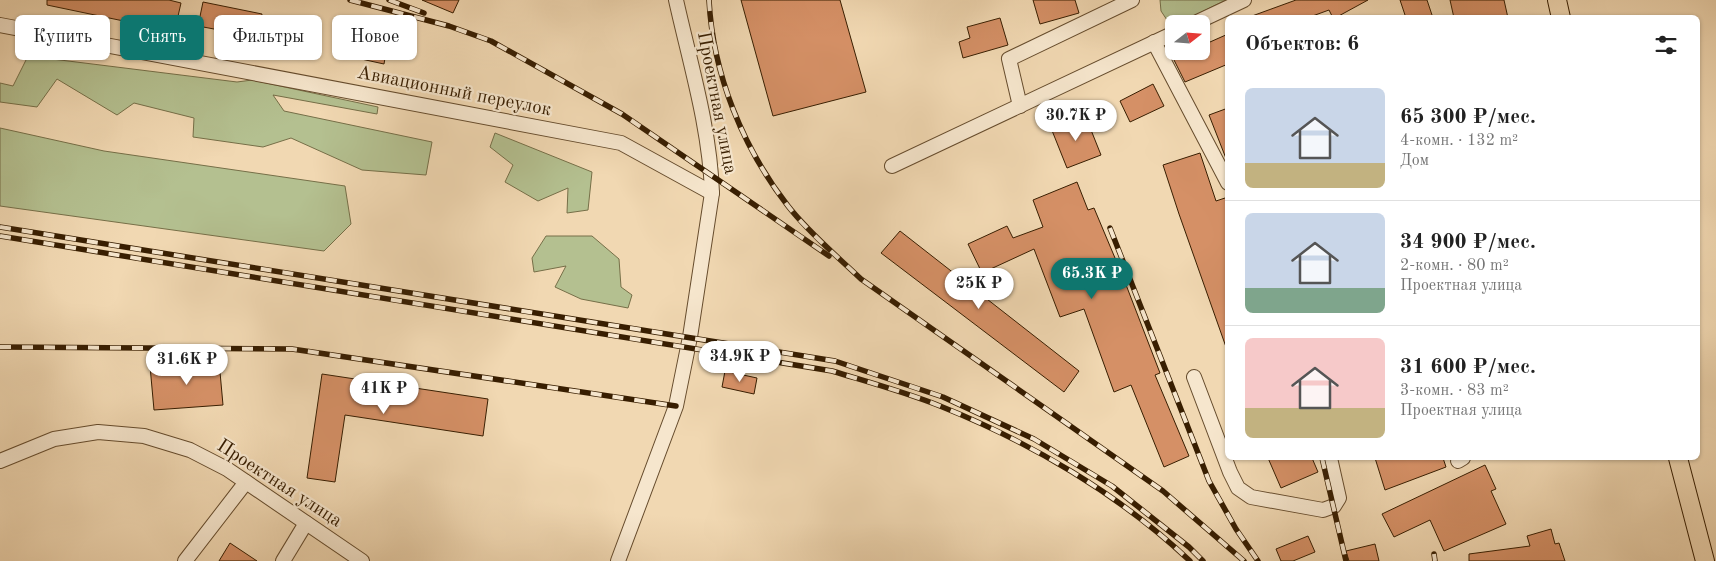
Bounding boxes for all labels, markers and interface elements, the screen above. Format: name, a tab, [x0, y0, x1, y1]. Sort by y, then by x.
chip: Купить	[15, 15, 110, 60]
chip: Снять	[120, 15, 204, 60]
chip: Фильтры	[214, 15, 322, 60]
chip: Новое	[332, 15, 417, 60]
north arrow	[1165, 15, 1210, 60]
map controls	[1165, 15, 1210, 60]
street label: Проектная улица	[693, 30, 739, 177]
icon: filters	[1652, 31, 1680, 59]
text: Объектов: 6	[1245, 34, 1359, 55]
street label: Авиационный переулок	[355, 64, 553, 120]
pin: 30.7K ₽	[1030, 100, 1122, 142]
text: 65 300 ₽/мес.	[1400, 107, 1536, 128]
text: 30.7K ₽	[1046, 108, 1106, 124]
icon: home	[1285, 108, 1345, 168]
text: 4-комн. · 132 m²	[1400, 133, 1518, 149]
text: Дом	[1400, 153, 1429, 169]
text: 34 900 ₽/мес.	[1400, 232, 1536, 253]
icon: home	[1285, 233, 1345, 293]
pin: 65.3K ₽	[1046, 258, 1138, 300]
text: 2-комн. · 80 m²	[1400, 258, 1509, 274]
text: 65.3K ₽	[1062, 266, 1122, 282]
pin: 25K ₽	[944, 268, 1014, 310]
text: 25K ₽	[956, 276, 1002, 292]
text: Проектная улица	[1400, 278, 1522, 294]
pin: 34.9K ₽	[694, 340, 786, 383]
pin: 31.6K ₽	[141, 344, 233, 386]
text: 34.9K ₽	[710, 349, 770, 365]
text: 31.6K ₽	[157, 352, 217, 368]
text: 31 600 ₽/мес.	[1400, 357, 1536, 378]
icon: home	[1285, 358, 1345, 418]
pin: 41K ₽	[349, 372, 419, 415]
text: 41K ₽	[361, 381, 407, 397]
text: 3-комн. · 83 m²	[1400, 383, 1509, 399]
text: Проектная улица	[1400, 403, 1522, 419]
street label: Проектная улица	[213, 437, 346, 532]

